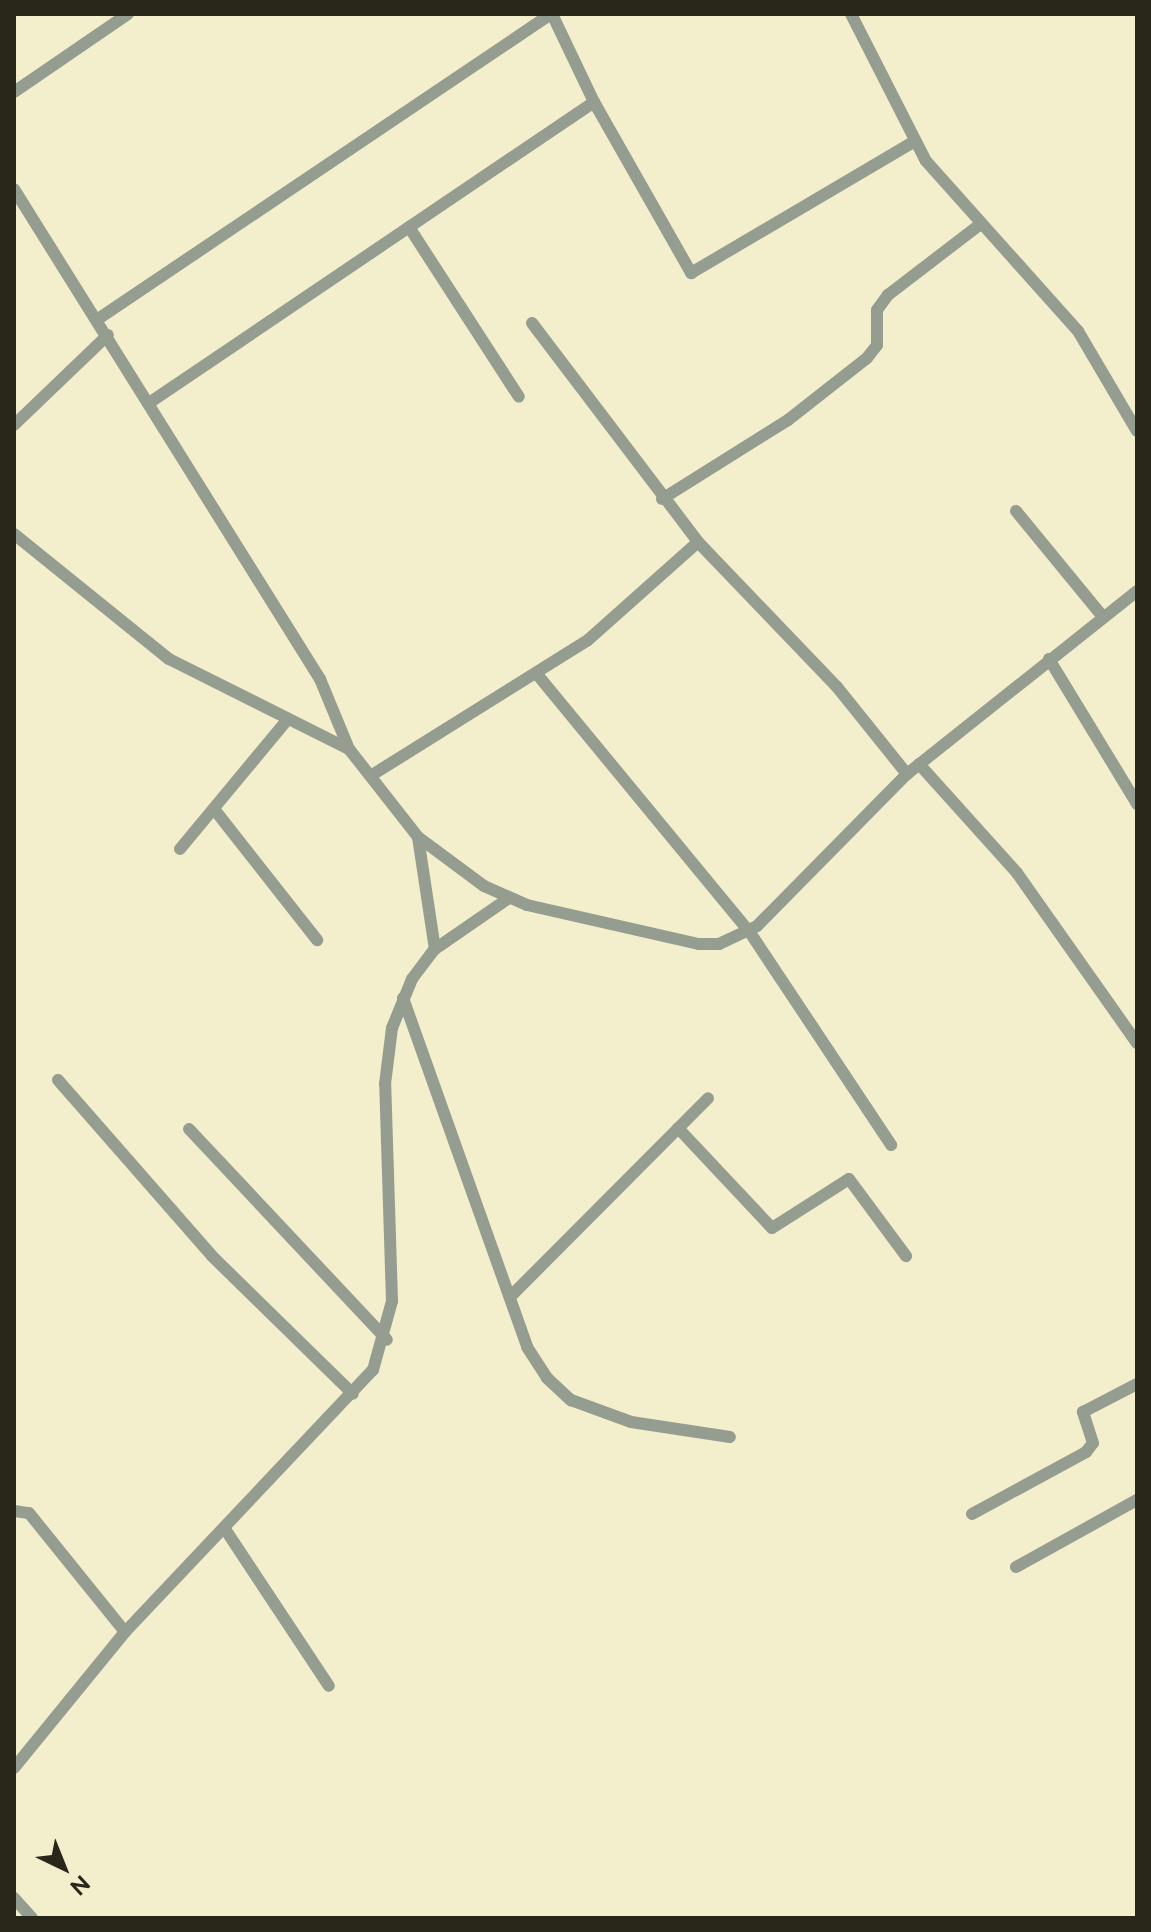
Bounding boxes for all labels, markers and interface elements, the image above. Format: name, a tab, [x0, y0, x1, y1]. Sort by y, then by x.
north arrow	[24, 1828, 104, 1908]
text: N	[65, 1870, 95, 1901]

